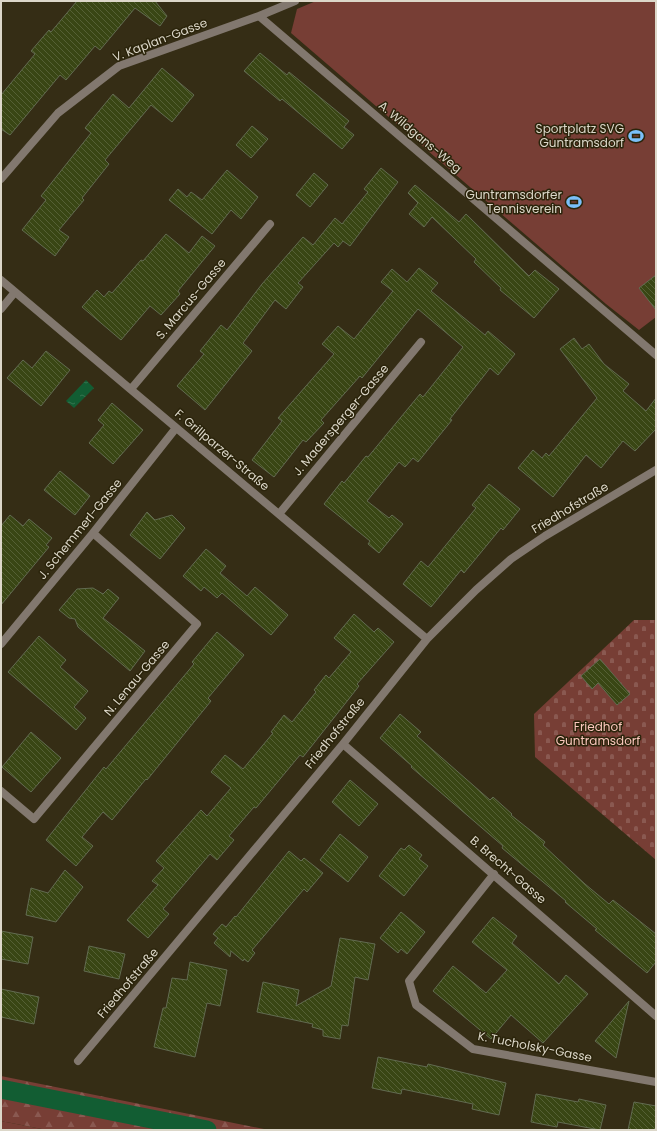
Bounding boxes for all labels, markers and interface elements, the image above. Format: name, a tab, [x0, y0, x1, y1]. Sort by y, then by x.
street label: V. Kaplan-Gasse	[110, 14, 210, 65]
street label: A. Wildgans-Weg	[375, 97, 465, 176]
place label: Sportplatz SVG Guntramsdorf	[536, 120, 624, 151]
sports icon: Sportplatz SVG Guntramsdorf	[627, 127, 645, 145]
place label: Guntramsdorfer Tennisverein	[466, 186, 563, 217]
sports icon: Guntramsdorfer Tennisverein	[565, 193, 583, 211]
street label: S. Marcus-Gasse	[152, 255, 230, 343]
street label: J. Madersperger-Gasse	[289, 360, 392, 479]
street label: F. Grillparzer-Straße	[171, 405, 273, 494]
street label: J. Schemmerl-Gasse	[34, 475, 126, 583]
street label: Friedhofstraße	[528, 478, 611, 537]
street label: N. Lenau-Gasse	[100, 636, 173, 719]
street label: Friedhofstraße	[301, 693, 369, 772]
park label: Friedhof Guntramsdorf	[556, 718, 640, 749]
street label: B. Brecht-Gasse	[467, 832, 550, 907]
street label: Friedhofstraße	[93, 944, 162, 1022]
street label: K. Tucholsky-Gasse	[477, 1027, 594, 1066]

